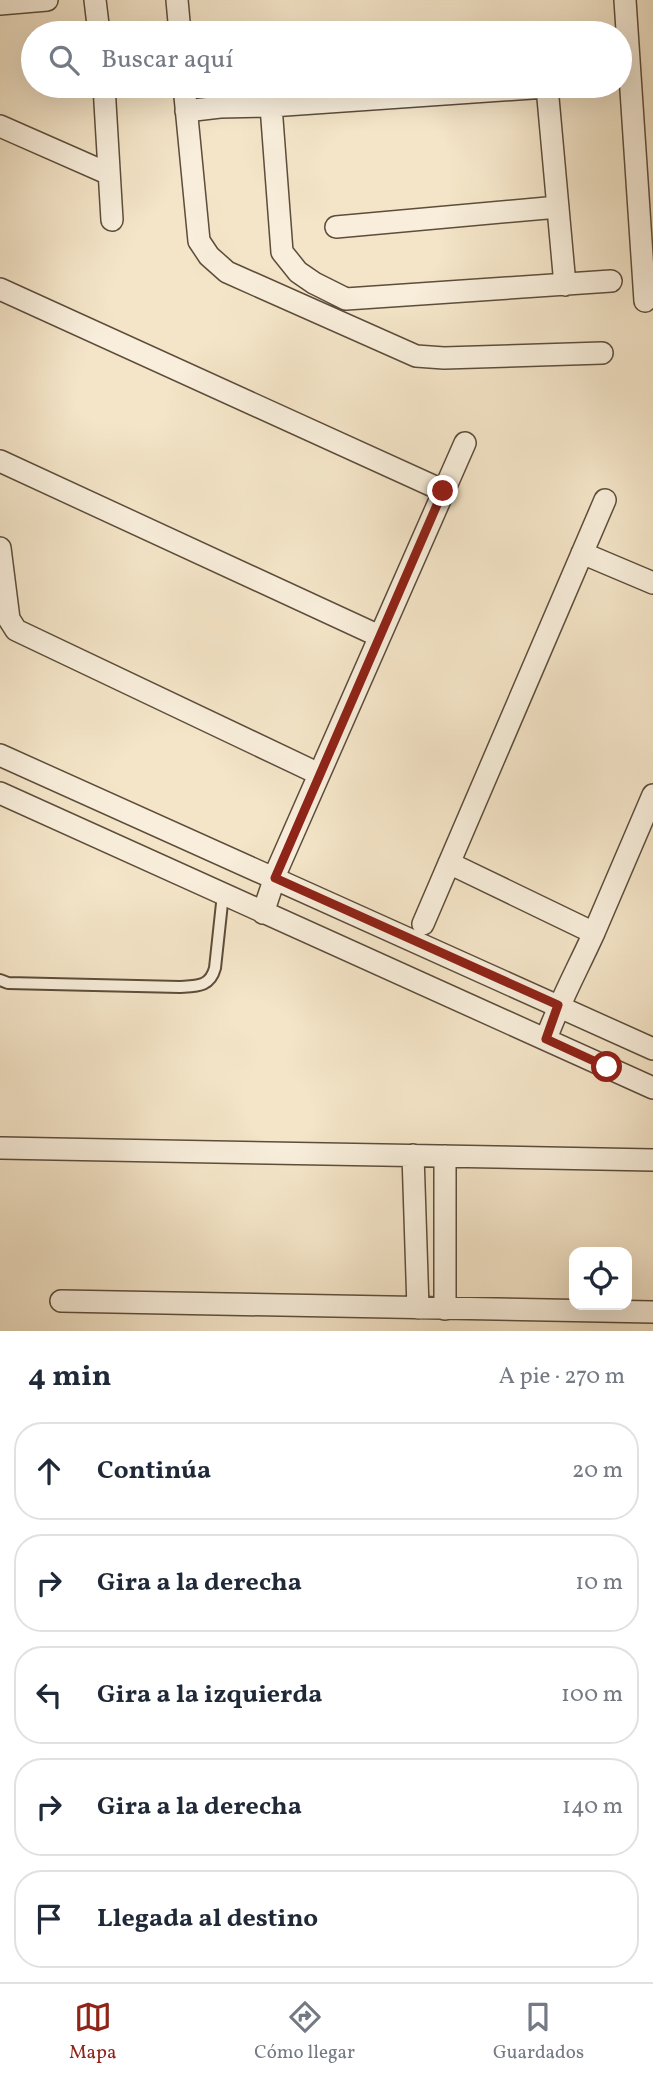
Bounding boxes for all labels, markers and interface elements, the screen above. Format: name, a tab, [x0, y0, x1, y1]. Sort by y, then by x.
search box	[21, 21, 632, 98]
icon: search	[45, 41, 83, 79]
text: Buscar aquí	[101, 42, 233, 78]
route end	[427, 475, 458, 506]
route start	[591, 1051, 622, 1082]
map controls	[569, 1247, 632, 1310]
button: locate	[569, 1247, 632, 1310]
text: 4 min	[28, 1356, 112, 1398]
text: A pie · 270 m	[499, 1361, 625, 1393]
icon: ahead	[30, 1452, 68, 1490]
text: Continúa	[97, 1453, 211, 1489]
text: 20 m	[572, 1455, 623, 1487]
icon: right	[30, 1564, 68, 1602]
text: Gira a la derecha	[97, 1565, 302, 1601]
text: 10 m	[575, 1567, 623, 1599]
icon: left	[30, 1676, 68, 1714]
text: Gira a la izquierda	[97, 1677, 322, 1713]
text: 100 m	[561, 1679, 623, 1711]
icon: right	[30, 1788, 68, 1826]
text: Gira a la derecha	[97, 1789, 302, 1825]
text: 140 m	[562, 1791, 623, 1823]
icon: arrive	[30, 1900, 68, 1938]
text: Llegada al destino	[97, 1901, 318, 1937]
tab: Mapa	[69, 1998, 116, 2066]
tab: Cómo llegar	[254, 1998, 355, 2066]
tab: Guardados	[493, 1998, 584, 2066]

